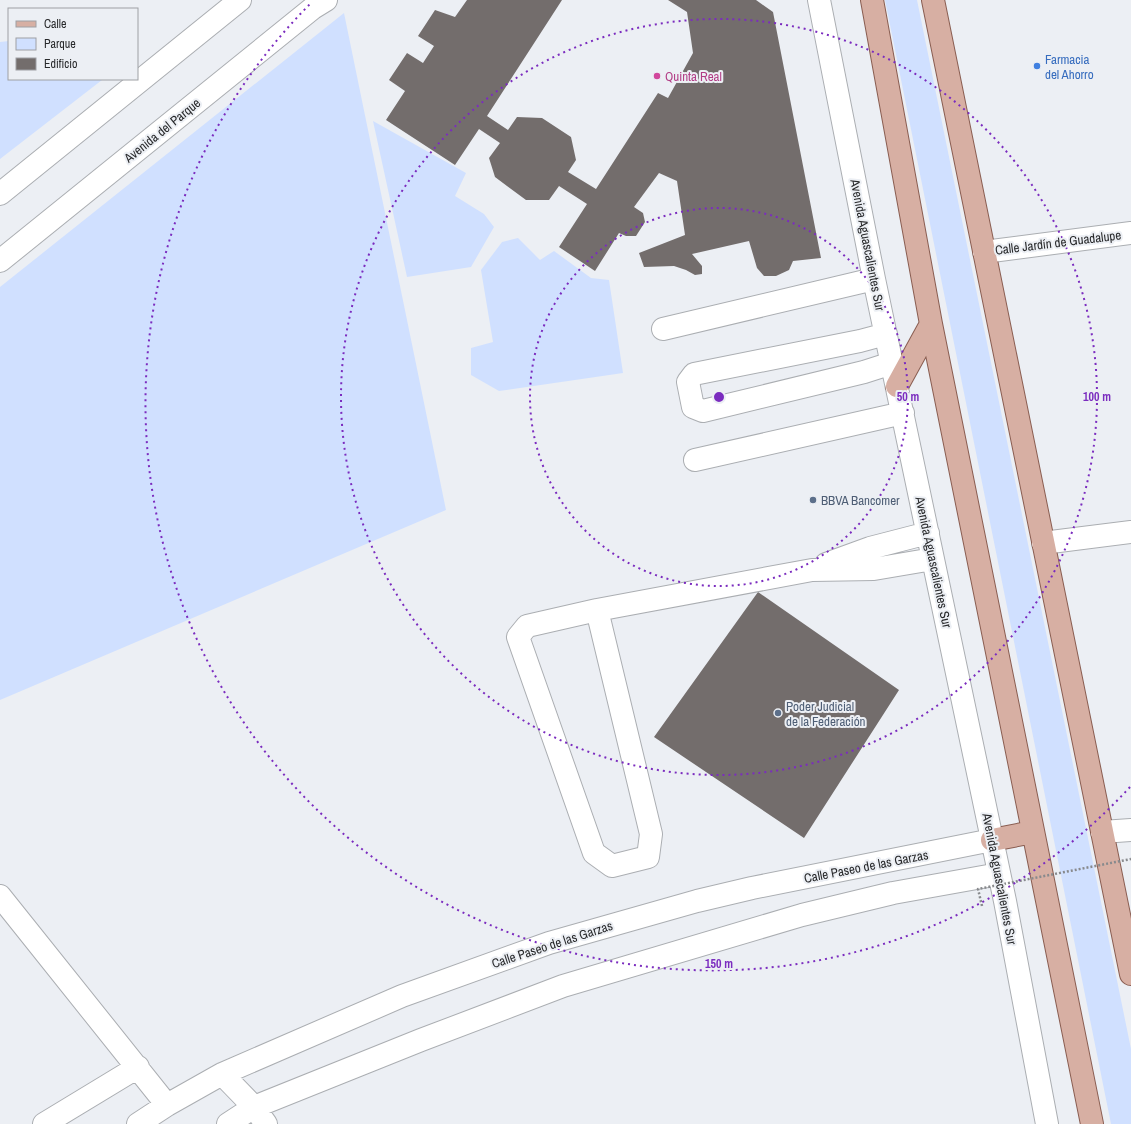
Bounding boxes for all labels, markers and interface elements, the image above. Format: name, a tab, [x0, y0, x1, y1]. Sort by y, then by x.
legend	[8, 8, 138, 80]
text: Calle	[44, 16, 66, 32]
text: Parque	[44, 36, 76, 52]
place label: Farmacia del Ahorro	[1045, 51, 1094, 83]
text: Edificio	[44, 56, 77, 72]
marker: Farmacia del Ahorro	[1032, 61, 1042, 71]
place label: Quinta Real	[665, 68, 722, 85]
marker: Quinta Real	[652, 71, 662, 81]
street label: Avenida del Parque	[120, 94, 204, 167]
street label: Avenida Aguascalientes Sur	[846, 177, 889, 313]
street label: Calle Jardín de Guadalupe	[994, 226, 1122, 259]
text: 50 m	[897, 389, 919, 405]
text: 100 m	[1083, 389, 1111, 405]
centre of rings	[712, 390, 726, 404]
place label: BBVA Bancomer	[821, 492, 900, 509]
street label: Avenida Aguascalientes Sur	[911, 494, 956, 630]
marker: BBVA Bancomer	[808, 495, 818, 505]
place label: Poder Judicial de la Federación	[786, 698, 866, 730]
marker: Poder Judicial de la Federación	[773, 708, 783, 718]
street label: Avenida Aguascalientes Sur	[978, 811, 1021, 947]
street label: Calle Paseo de las Garzas	[803, 846, 930, 887]
street label: Calle Paseo de las Garzas	[490, 917, 615, 972]
text: 150 m	[705, 956, 733, 972]

